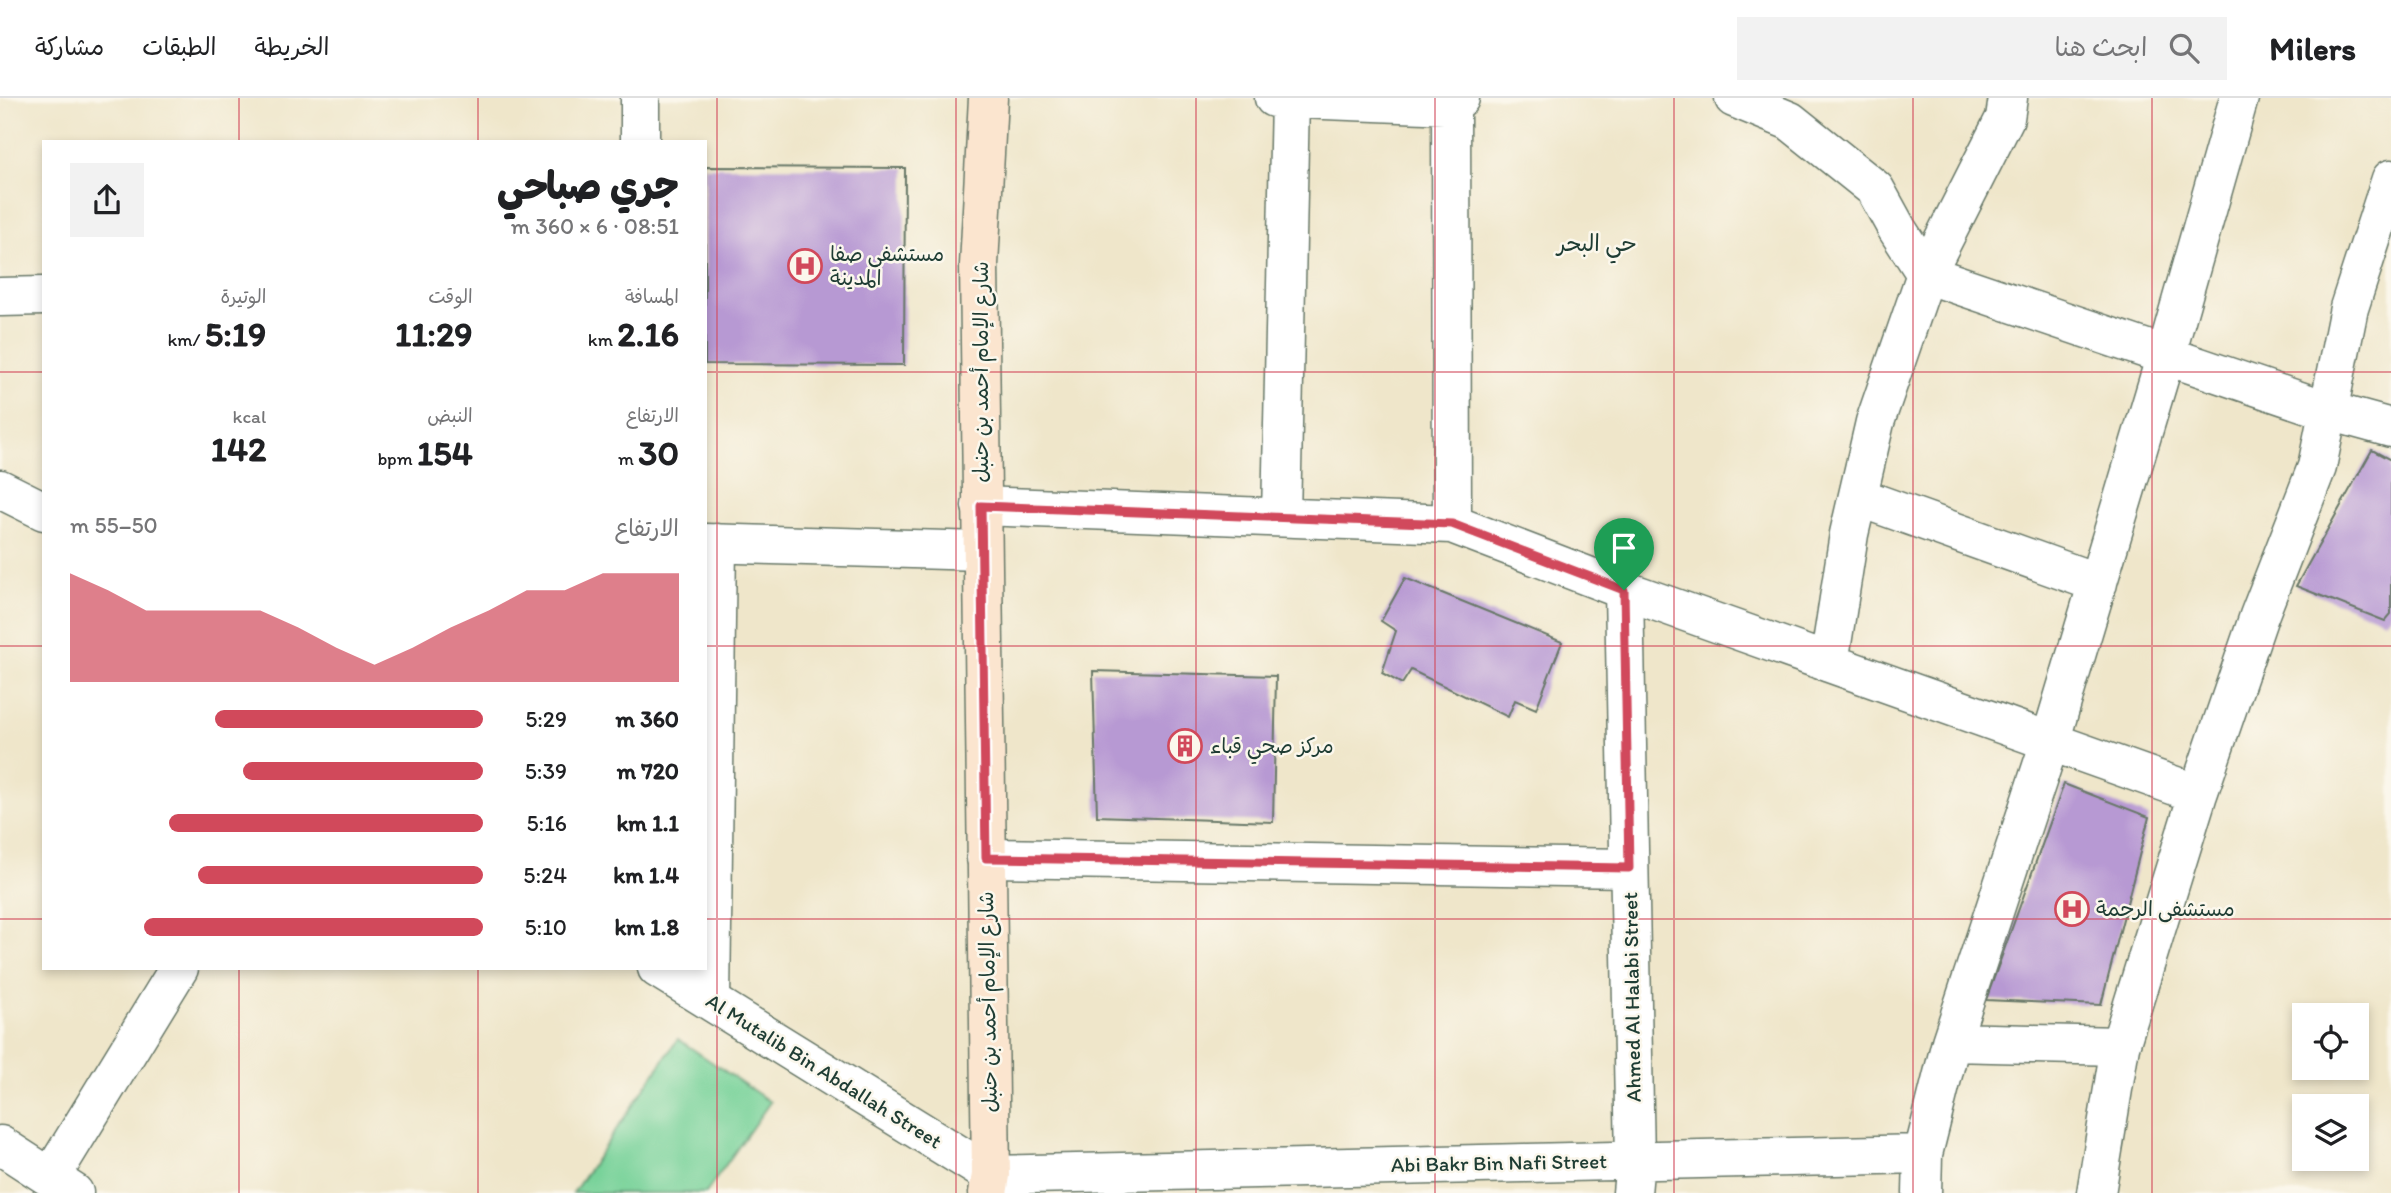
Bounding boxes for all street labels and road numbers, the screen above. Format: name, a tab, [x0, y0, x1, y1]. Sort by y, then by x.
street label: شارع الإمام أحمد بن حنبل	[968, 261, 997, 483]
street label: شارع الإمام أحمد بن حنبل	[973, 891, 1006, 1113]
street label: Ahmed Al Halabi Street	[1617, 892, 1646, 1102]
street label: Al Mutalib Bin Abdallah Street	[702, 988, 947, 1154]
street label: Abi Bakr Bin Nafi Street	[1391, 1148, 1607, 1177]

